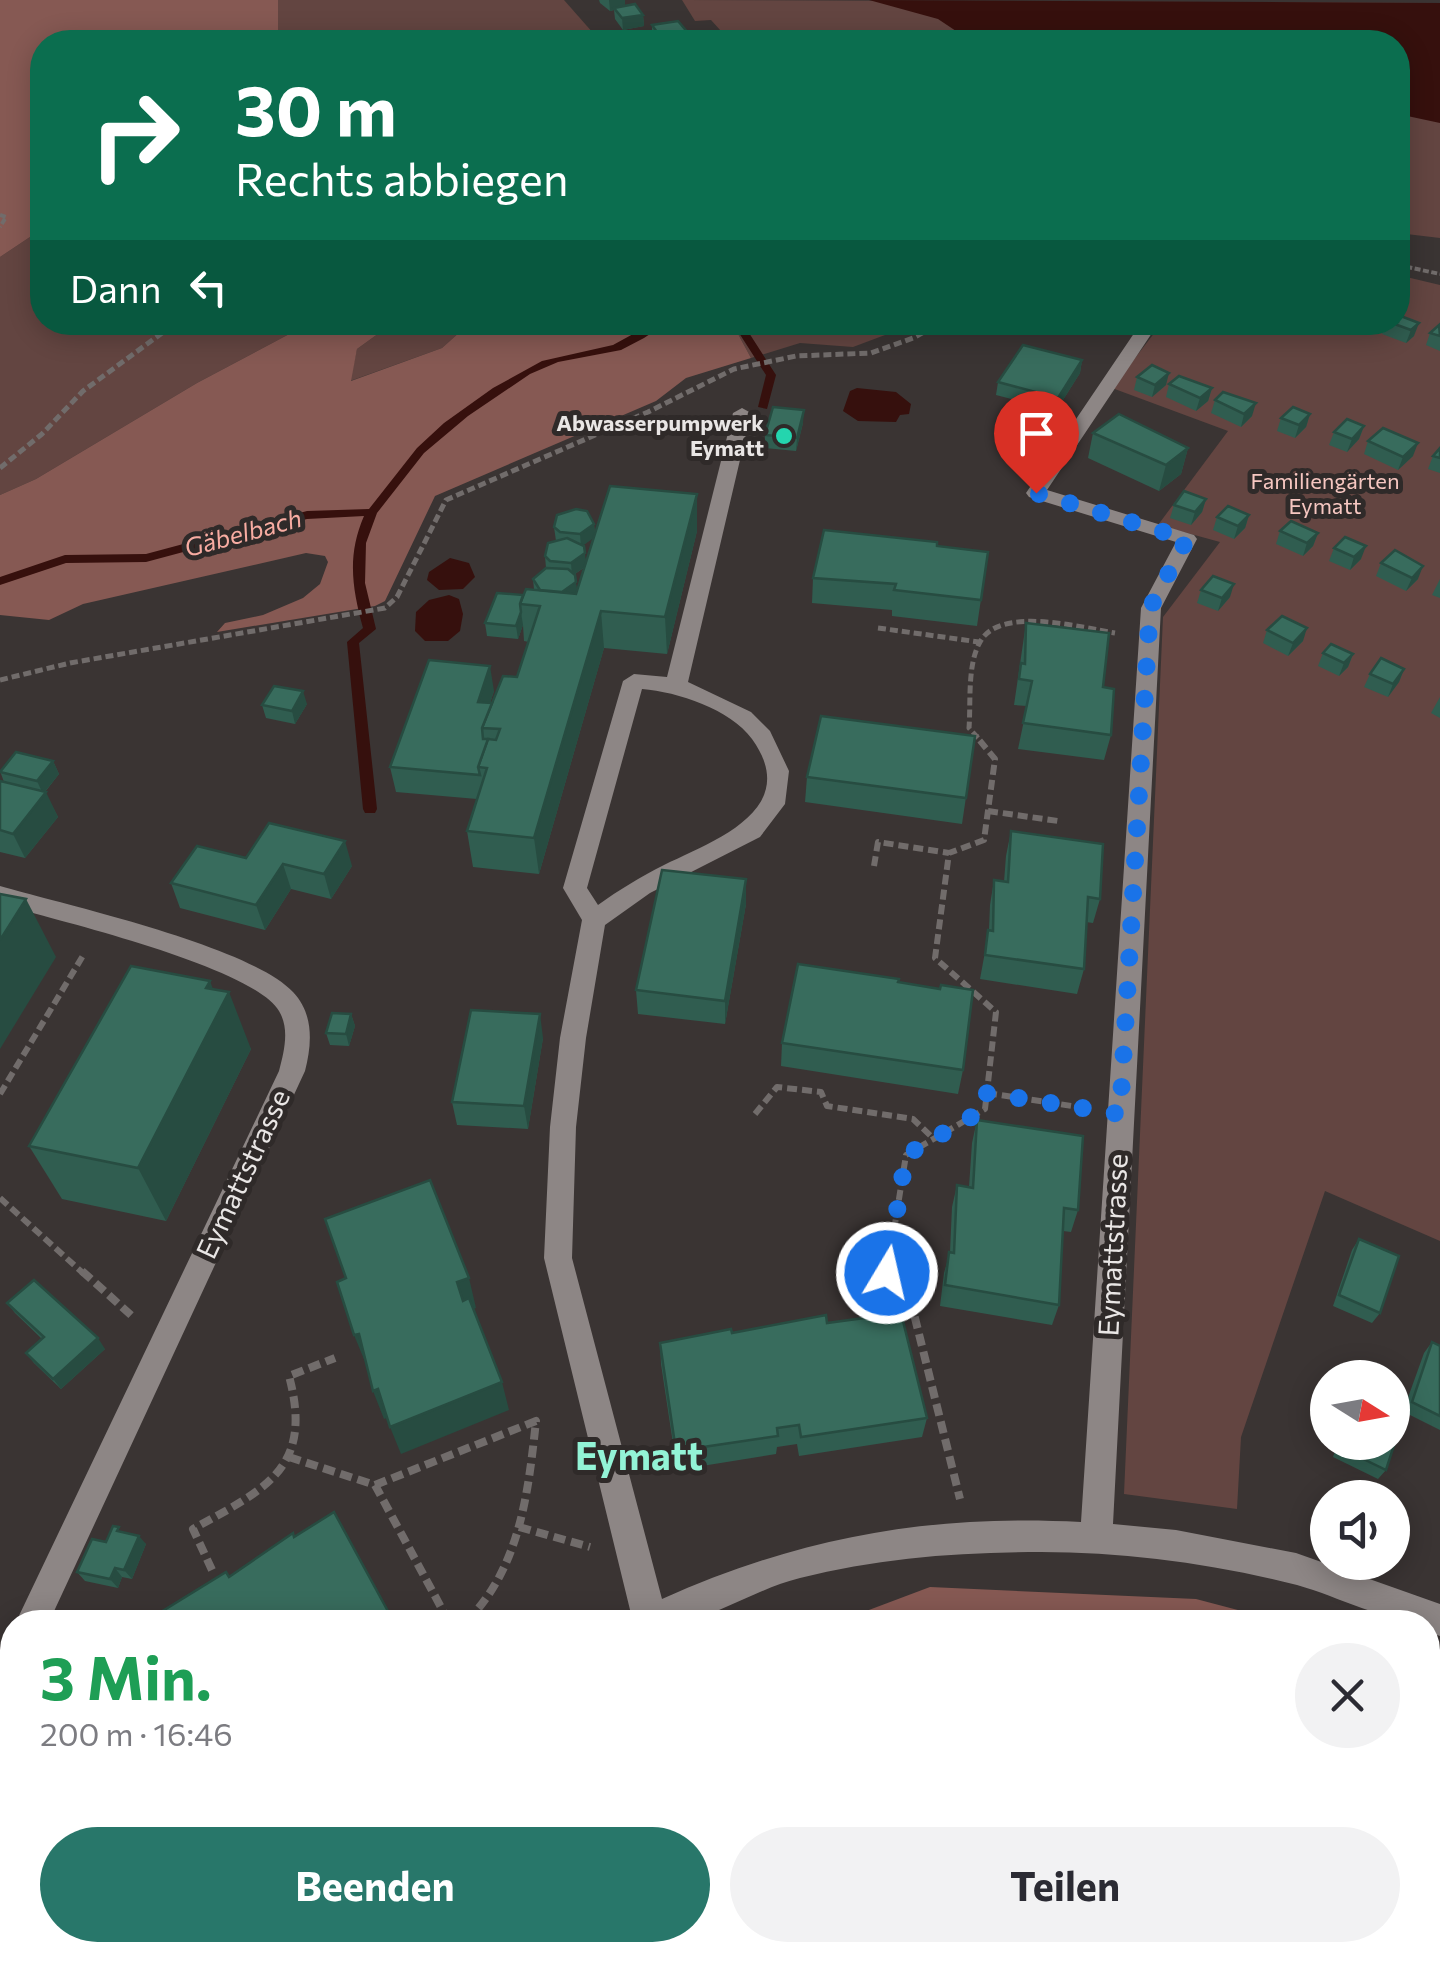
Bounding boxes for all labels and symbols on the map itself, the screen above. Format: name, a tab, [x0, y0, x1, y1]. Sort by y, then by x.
pin	[994, 391, 1079, 494]
place label: Abwasserpumpwerk Eymatt	[556, 409, 764, 461]
marker: Abwasserpumpwerk Eymatt	[773, 425, 795, 447]
park label: Familiengärten Eymatt	[1250, 467, 1400, 519]
water label: Gäbelbach	[181, 502, 305, 562]
street label: Eymattstrasse	[188, 1084, 296, 1264]
street label: Eymattstrasse	[1090, 1153, 1134, 1337]
position arrow	[835, 1221, 939, 1325]
north arrow	[1310, 1360, 1410, 1460]
district label: Eymatt	[575, 1431, 703, 1478]

